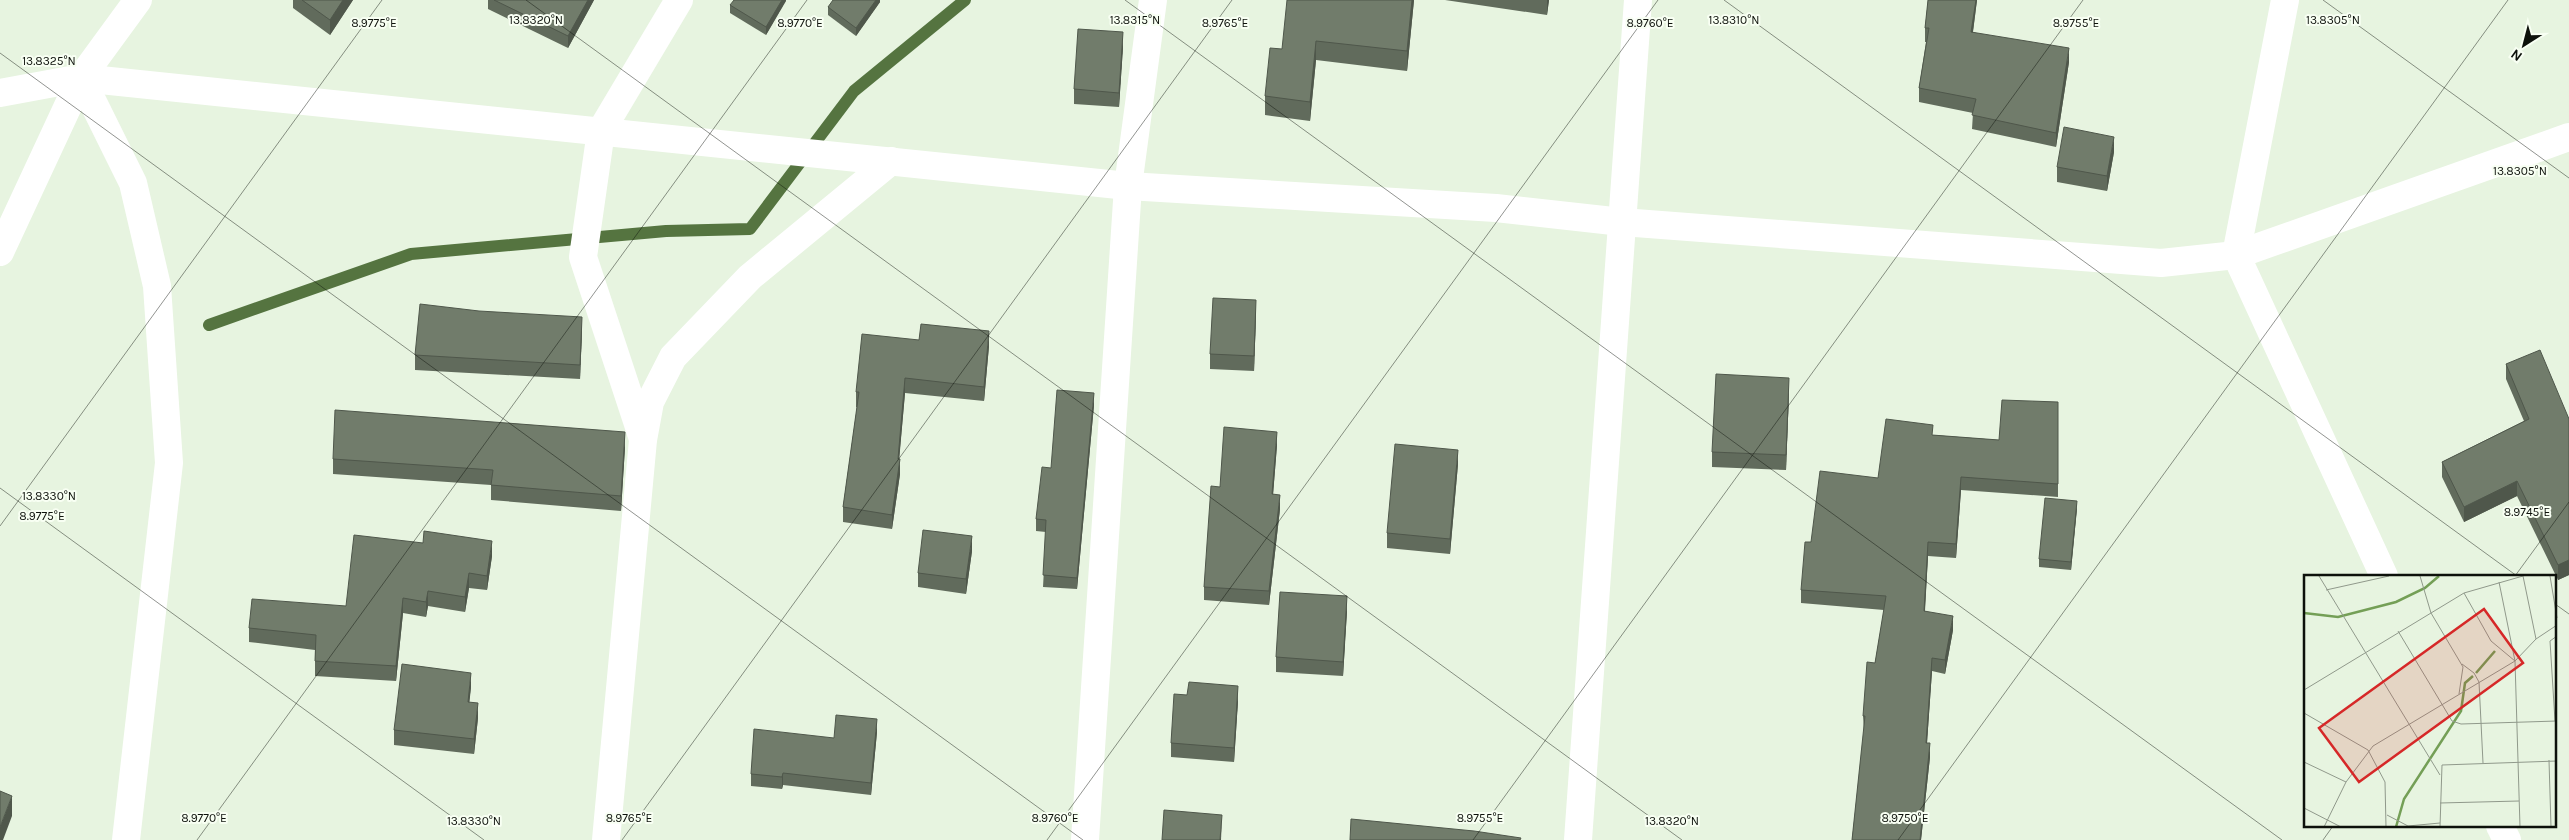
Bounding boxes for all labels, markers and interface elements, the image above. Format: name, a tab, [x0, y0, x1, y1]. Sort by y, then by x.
text: 13.8320°N	[509, 13, 563, 27]
text: 13.8315°N	[1110, 13, 1160, 27]
text: 13.8310°N	[1708, 13, 1760, 27]
text: 13.8305°N	[2306, 13, 2360, 27]
text: 8.9775°E	[351, 16, 397, 30]
text: 8.9770°E	[777, 16, 823, 30]
text: 8.9765°E	[1202, 16, 1248, 30]
text: 8.9760°E	[1627, 16, 1673, 30]
text: 8.9755°E	[2053, 16, 2099, 30]
north arrow	[2499, 20, 2549, 70]
text: N	[2508, 45, 2526, 65]
text: 13.8325°N	[22, 54, 76, 68]
text: 13.8305°N	[2493, 164, 2547, 178]
text: 13.8330°N	[22, 489, 76, 503]
text: 8.9745°E	[2504, 505, 2550, 519]
text: 8.9775°E	[19, 509, 65, 523]
inset map	[2304, 575, 2556, 828]
text: 8.9770°E	[181, 811, 227, 825]
text: 8.9765°E	[606, 811, 652, 825]
text: 8.9760°E	[1032, 811, 1078, 825]
text: 8.9755°E	[1457, 811, 1503, 825]
text: 8.9750°E	[1882, 811, 1928, 825]
text: 13.8330°N	[447, 814, 501, 828]
text: 13.8320°N	[1645, 814, 1699, 828]

